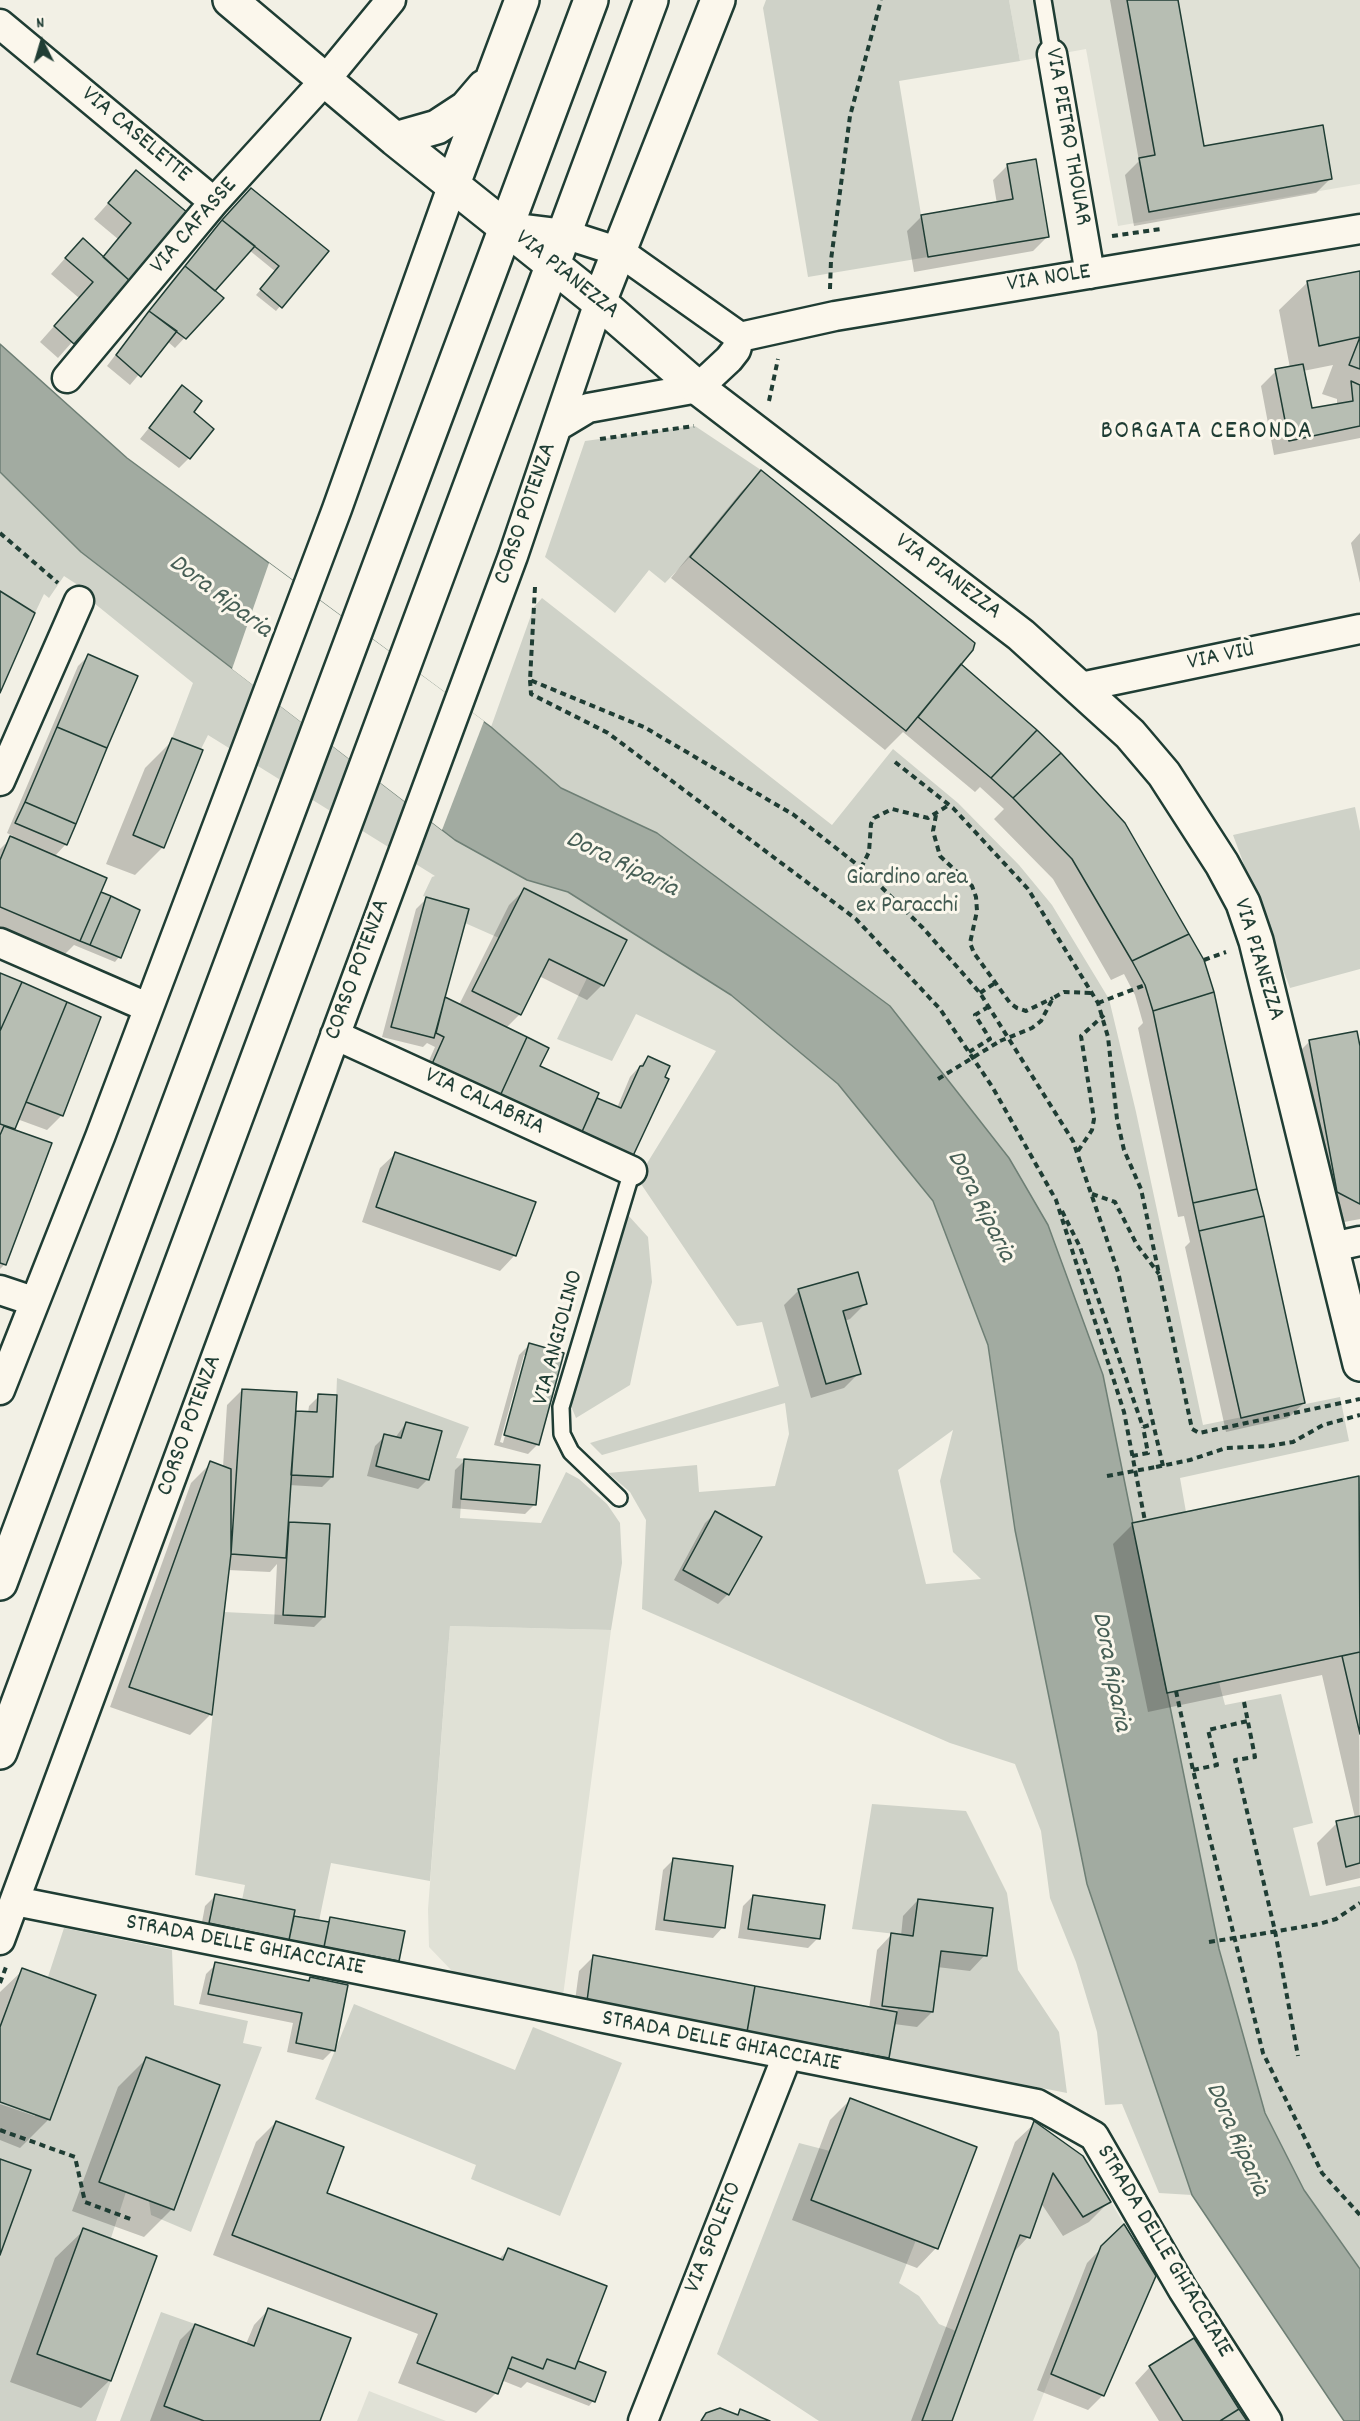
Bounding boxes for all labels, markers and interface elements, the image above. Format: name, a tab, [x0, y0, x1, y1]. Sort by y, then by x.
north arrow	[12, 12, 72, 72]
text: N	[35, 12, 45, 35]
street label: VIA PIETRO THOUAR	[1036, 46, 1096, 228]
street label: VIA CASELETTE	[74, 82, 196, 190]
street label: VIA CAFASSE	[145, 173, 245, 281]
street label: VIA PIANEZZA	[508, 225, 624, 327]
street label: VIA NOLE	[1005, 259, 1093, 301]
district label: BORGATA CERONDA	[1101, 417, 1313, 449]
street label: CORSO POTENZA	[489, 439, 565, 589]
street label: VIA PIANEZZA	[888, 529, 1006, 627]
water label: Dora Riparia	[161, 549, 277, 647]
street label: VIA VIÙ	[1185, 637, 1257, 679]
water label: Dora Riparia	[560, 825, 682, 907]
park label: Giardino area ex Paracchi	[846, 866, 968, 922]
street label: CORSO POTENZA	[320, 896, 398, 1044]
street label: VIA PIANEZZA	[1225, 896, 1289, 1024]
street label: VIA CALABRIA	[419, 1063, 549, 1143]
water label: Dora Riparia	[938, 1146, 1020, 1268]
street label: VIA ANGIOLINO	[528, 1267, 592, 1409]
street label: CORSO POTENZA	[152, 1352, 230, 1500]
water label: Dora Riparia	[1082, 1610, 1136, 1734]
street label: STRADA DELLE GHIACCIAIE	[123, 1910, 367, 1984]
street label: STRADA DELLE GHIACCIAIE	[599, 2006, 843, 2080]
water label: Dora Riparia	[1196, 2078, 1274, 2202]
street label: STRADA DELLE GHIACCIAIE	[1088, 2141, 1238, 2363]
street label: VIA SPOLETO	[680, 2178, 750, 2298]

